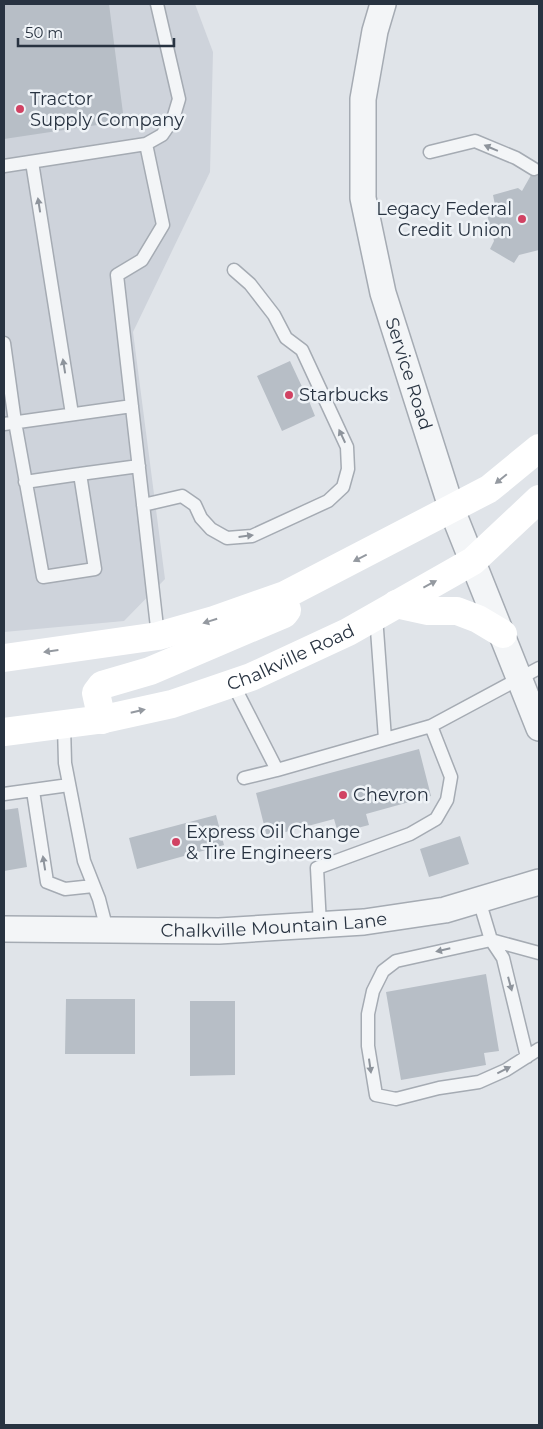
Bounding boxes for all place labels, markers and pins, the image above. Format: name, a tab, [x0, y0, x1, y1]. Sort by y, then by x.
place label: Tractor Supply Company	[30, 88, 184, 131]
marker: Tractor Supply Company	[14, 103, 26, 115]
place label: Legacy Federal Credit Union	[376, 198, 512, 241]
marker: Legacy Federal Credit Union	[516, 213, 528, 225]
place label: Starbucks	[299, 384, 388, 406]
marker: Starbucks	[283, 389, 295, 401]
place label: Chevron	[353, 784, 429, 806]
marker: Chevron	[337, 789, 349, 801]
place label: Express Oil Change & Tire Engineers	[186, 821, 360, 864]
marker: Express Oil Change & Tire Engineers	[170, 836, 182, 848]

